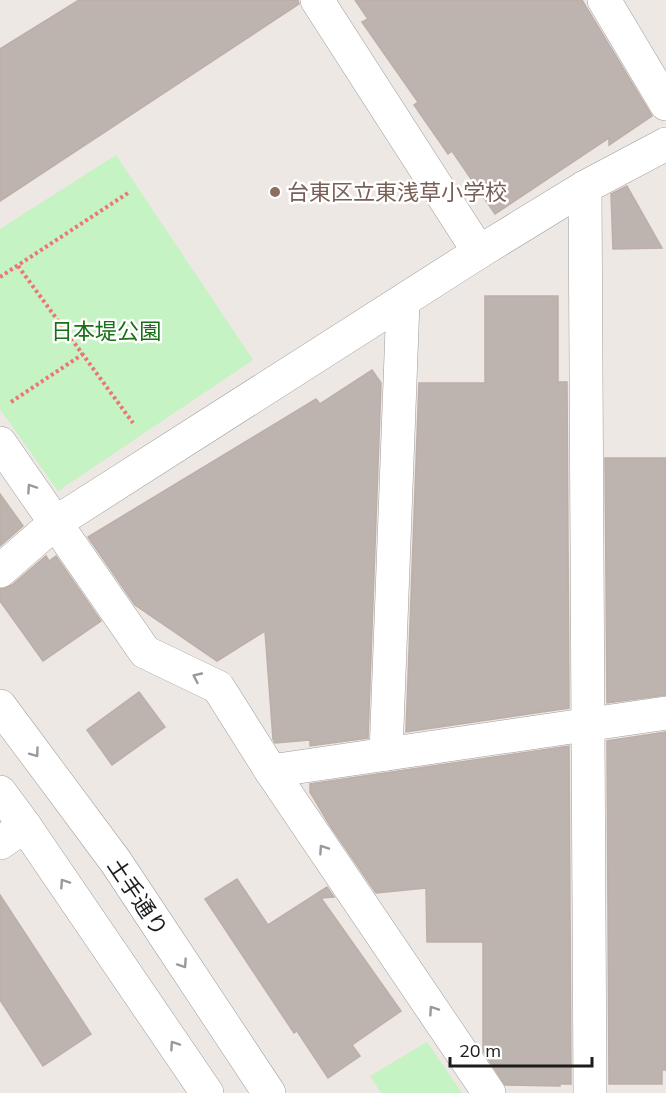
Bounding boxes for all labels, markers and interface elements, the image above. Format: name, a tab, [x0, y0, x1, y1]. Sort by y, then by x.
place label: 台東区立東浅草小学校	[287, 178, 507, 206]
marker: 台東区立東浅草小学校	[268, 185, 282, 199]
park label: 日本堤公園	[51, 317, 161, 345]
one-way arrow	[27, 484, 38, 495]
one-way arrow	[193, 672, 204, 684]
one-way arrow	[28, 746, 39, 757]
one-way arrow	[319, 844, 330, 855]
street label: 土手通り	[102, 853, 174, 941]
one-way arrow	[60, 879, 71, 890]
one-way arrow	[176, 957, 187, 968]
one-way arrow	[429, 1006, 440, 1017]
scale bar	[450, 1030, 592, 1068]
text: 20 m	[459, 1039, 501, 1062]
one-way arrow	[170, 1040, 181, 1051]

